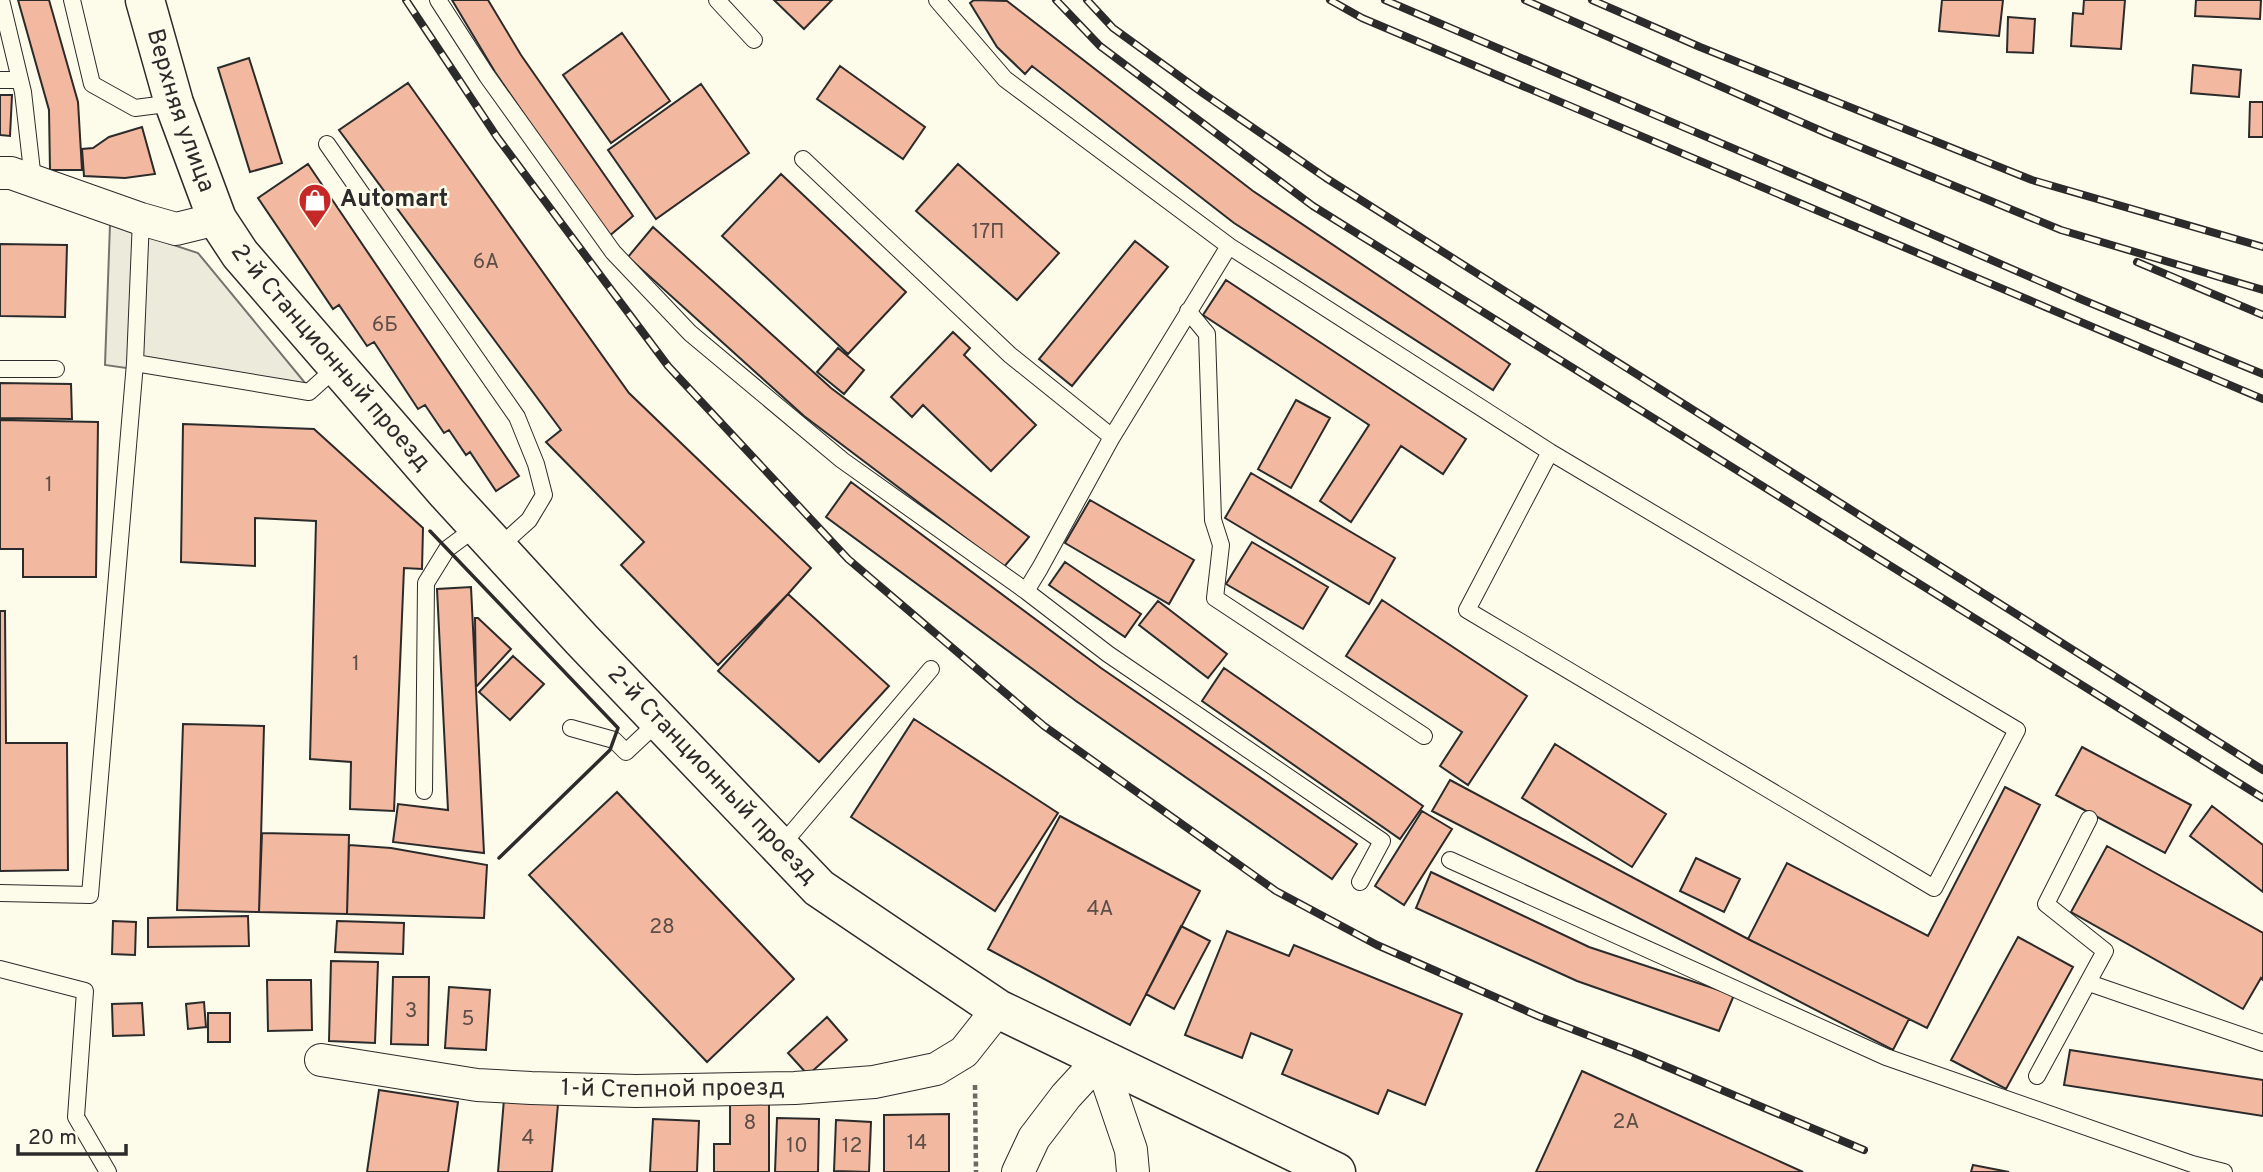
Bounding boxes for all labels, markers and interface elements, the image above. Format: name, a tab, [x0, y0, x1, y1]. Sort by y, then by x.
street label: Верхняя улица	[139, 25, 221, 197]
shop icon: Automart	[296, 181, 334, 230]
place label: Automart	[340, 185, 448, 215]
house number: 17П	[971, 219, 1005, 246]
street label: 2-й Станционный проезд	[223, 239, 437, 478]
house number: 6А	[473, 249, 499, 276]
house number: 6Б	[372, 312, 398, 339]
house number: 1	[45, 472, 53, 499]
house number: 1	[352, 651, 360, 678]
street label: 2-й Станционный проезд	[600, 660, 823, 891]
house number: 4А	[1087, 896, 1113, 923]
house number: 28	[649, 914, 675, 941]
house number: 3	[405, 998, 417, 1025]
house number: 5	[461, 1006, 475, 1033]
street label: 1-й Степной проезд	[561, 1073, 785, 1106]
house number: 2А	[1612, 1109, 1640, 1136]
house number: 8	[744, 1110, 756, 1137]
scale bar	[18, 1112, 126, 1156]
text: 20 m	[28, 1125, 77, 1152]
house number: 4	[521, 1125, 535, 1152]
house number: 14	[907, 1130, 927, 1157]
house number: 10	[786, 1133, 808, 1160]
house number: 12	[842, 1133, 862, 1160]

